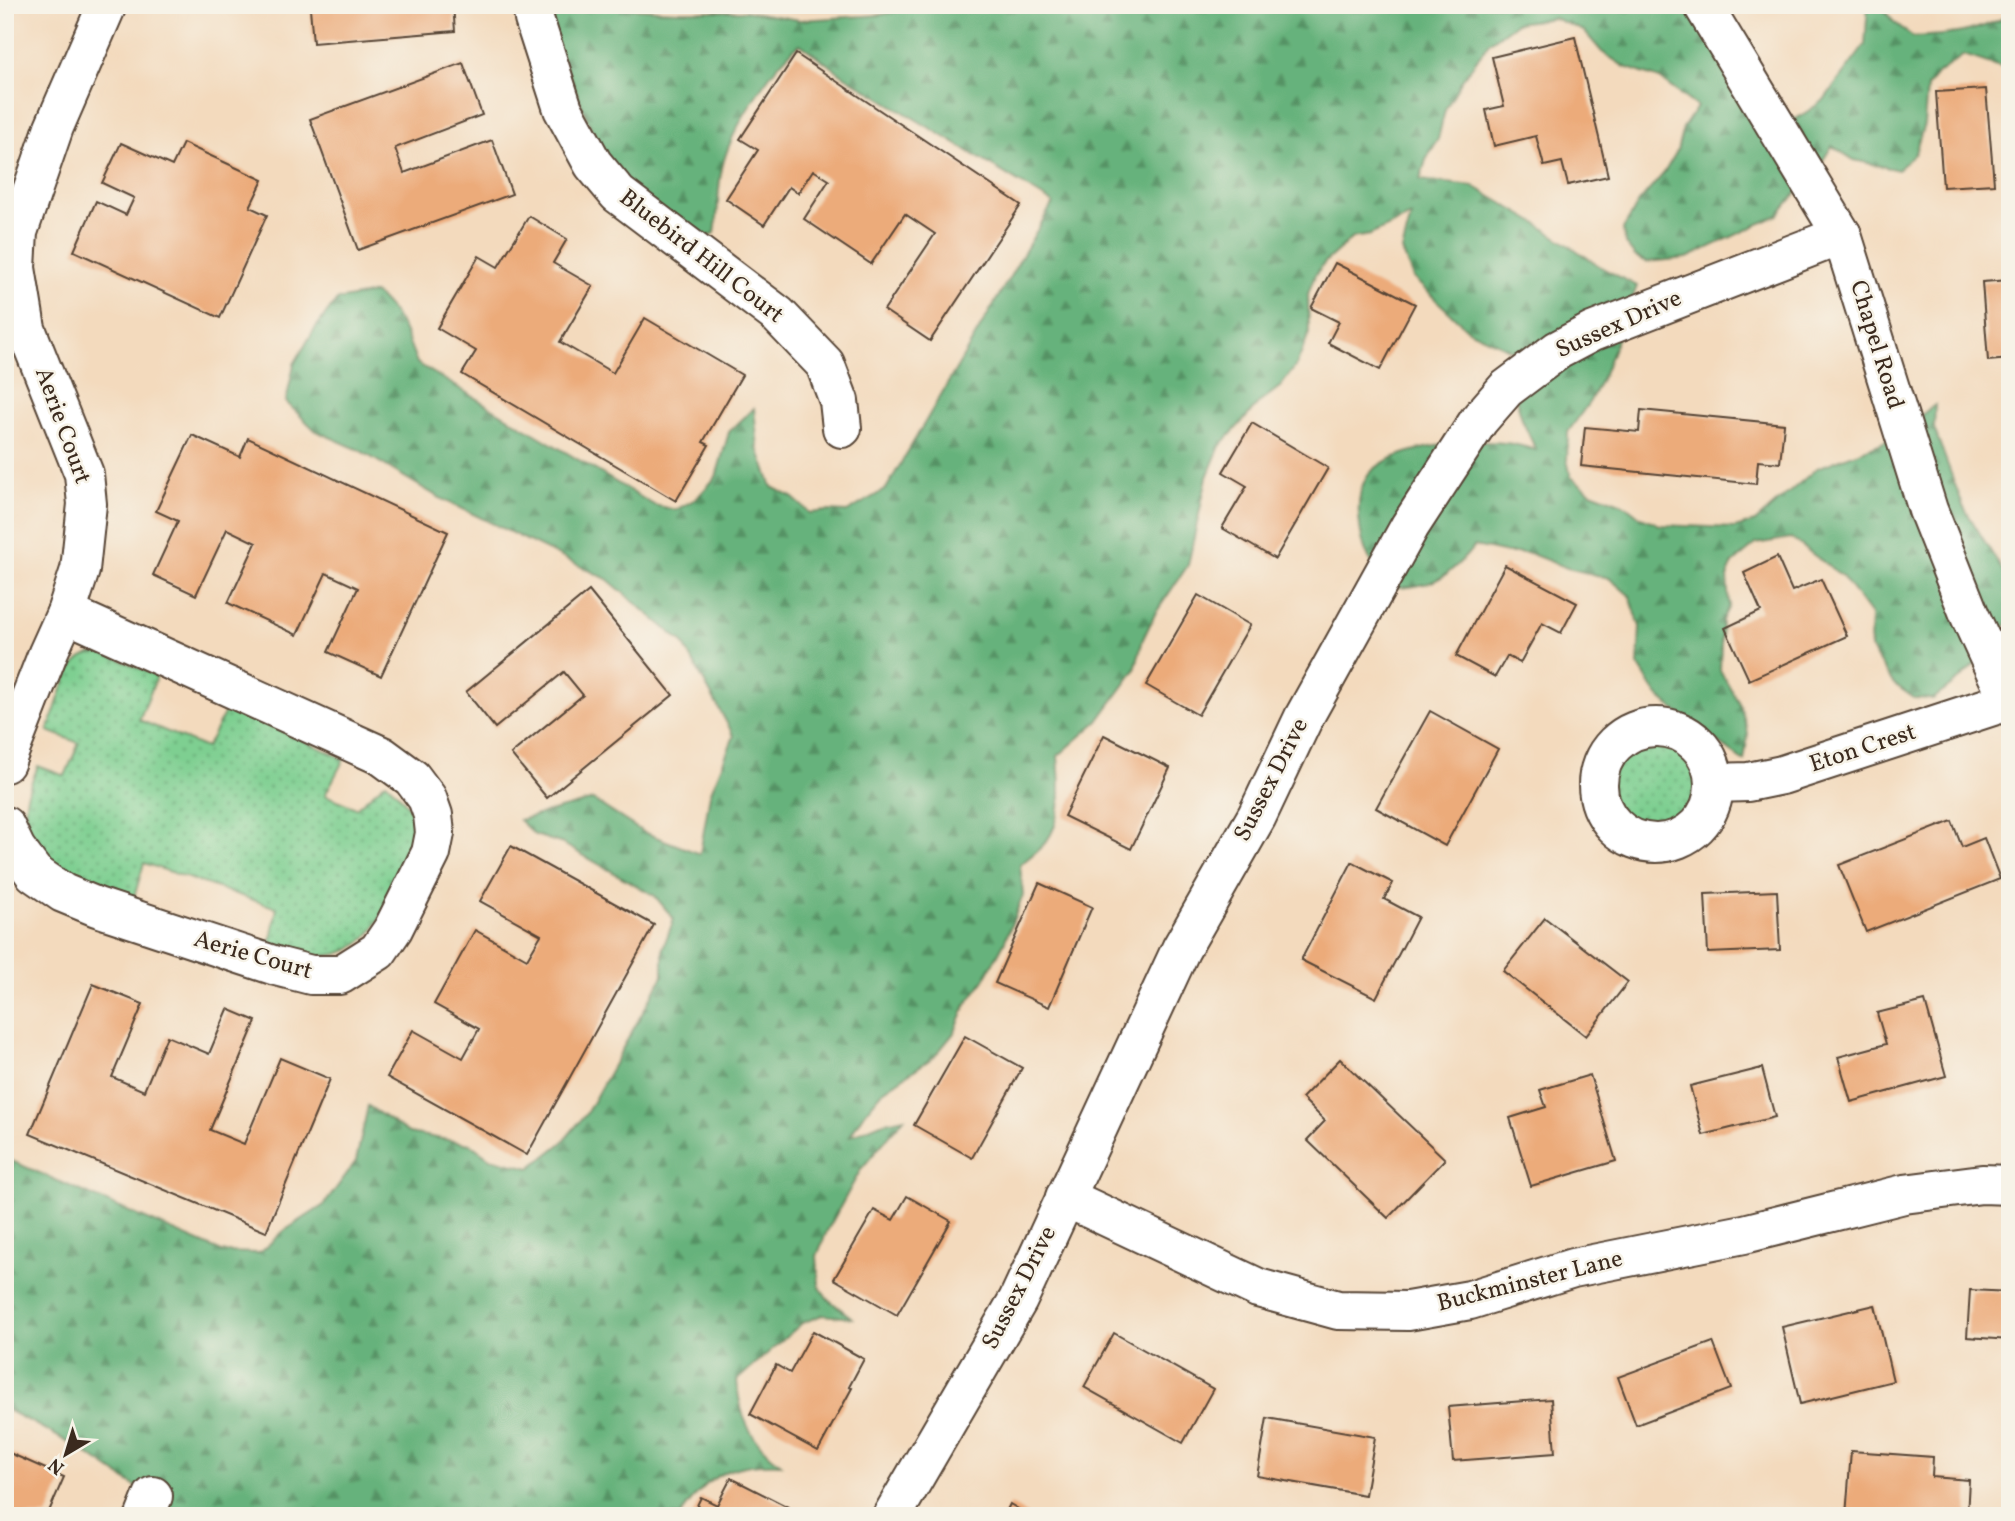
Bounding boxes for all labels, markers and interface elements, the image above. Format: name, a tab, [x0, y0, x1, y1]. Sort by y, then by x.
street label: Bluebird Hill Court	[611, 182, 791, 332]
street label: Chapel Road	[1840, 276, 1912, 414]
street label: Sussex Drive	[1551, 282, 1687, 368]
street label: Aerie Court	[25, 363, 99, 489]
street label: Sussex Drive	[1226, 712, 1318, 848]
street label: Eton Crest	[1805, 716, 1921, 782]
street label: Aerie Court	[190, 923, 316, 989]
street label: Sussex Drive	[974, 1220, 1066, 1356]
street label: Buckminster Lane	[1434, 1242, 1626, 1322]
north arrow	[32, 1420, 102, 1490]
text: N	[43, 1451, 70, 1480]

